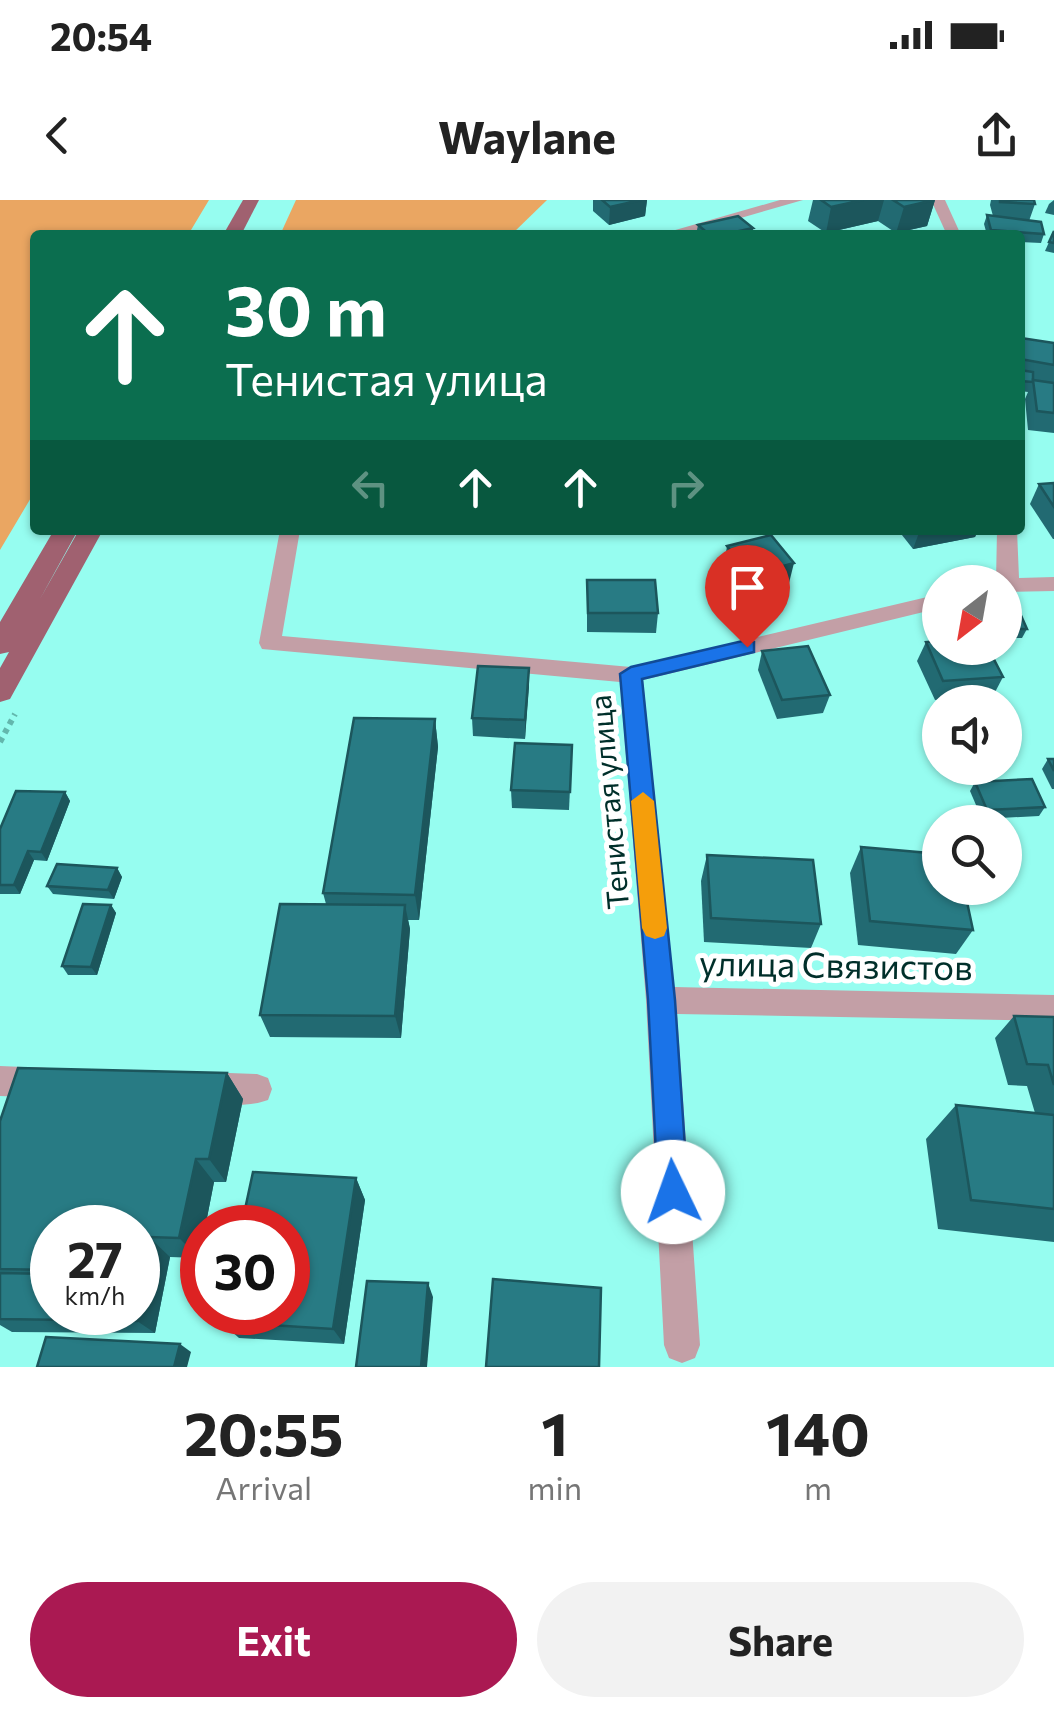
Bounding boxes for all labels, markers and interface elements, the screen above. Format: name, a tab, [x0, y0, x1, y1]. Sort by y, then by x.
text: 20:54	[50, 12, 152, 59]
icon: back	[30, 108, 85, 163]
text: Waylane	[438, 108, 616, 163]
icon: share	[969, 108, 1024, 163]
text: 30 m	[225, 265, 387, 350]
icon: ahead	[60, 270, 190, 400]
text: Тенистая улица	[225, 350, 548, 405]
icon: left	[343, 460, 398, 515]
icon: ahead	[448, 460, 503, 515]
icon: ahead	[553, 460, 608, 515]
icon: right	[658, 460, 713, 515]
pin	[705, 545, 790, 648]
icon: arrive	[720, 560, 775, 615]
north arrow	[922, 565, 1022, 665]
map controls	[922, 565, 1022, 905]
button: sound	[922, 685, 1022, 785]
street label: Тенистая улица	[580, 693, 635, 911]
button: search	[922, 805, 1022, 905]
street label: улица Связистов	[699, 940, 973, 987]
position arrow	[621, 1140, 725, 1244]
speed limit sign: 30	[180, 1205, 310, 1335]
text: 27	[67, 1227, 123, 1288]
text: km/h	[65, 1280, 125, 1310]
text: 20:55	[184, 1395, 344, 1468]
text: 1	[541, 1395, 568, 1468]
text: 140	[766, 1395, 870, 1468]
text: Arrival	[215, 1467, 312, 1507]
text: min	[528, 1467, 582, 1507]
text: m	[804, 1467, 832, 1507]
button: Exit	[30, 1582, 517, 1697]
button: Share	[537, 1582, 1024, 1697]

